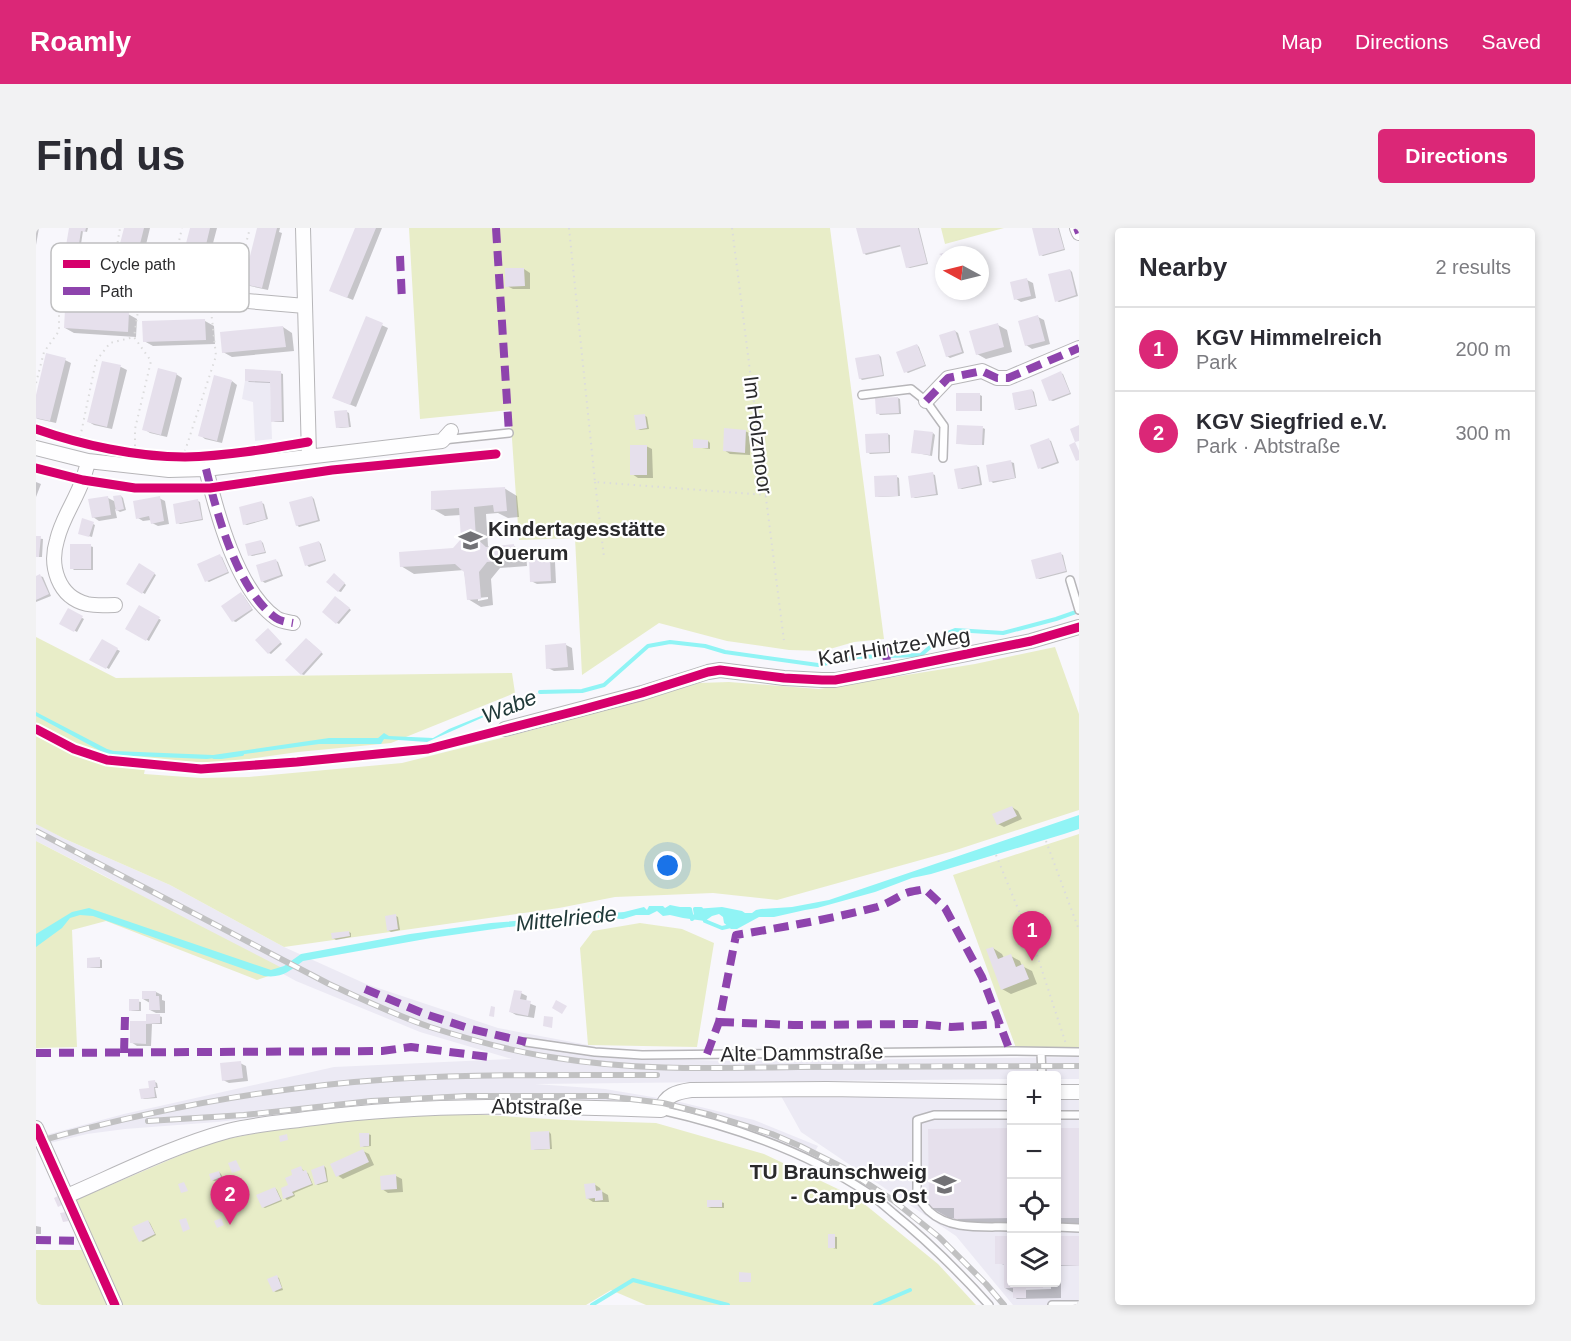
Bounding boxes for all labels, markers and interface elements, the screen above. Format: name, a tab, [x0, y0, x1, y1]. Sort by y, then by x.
text: Roamly	[30, 26, 131, 57]
text: Map	[1281, 30, 1322, 53]
text: Directions	[1355, 30, 1448, 53]
text: Saved	[1481, 30, 1541, 53]
button: Directions	[1378, 129, 1535, 183]
text: Find us	[36, 132, 185, 179]
legend	[51, 243, 249, 312]
north arrow	[935, 246, 989, 300]
text: Nearby	[1139, 252, 1227, 282]
text: Cycle path	[100, 256, 176, 273]
text: 2 results	[1435, 256, 1511, 278]
text: Path	[100, 283, 133, 300]
text: KGV Himmelreich	[1196, 325, 1382, 350]
text: 1	[1153, 338, 1164, 360]
text: 200 m	[1455, 338, 1511, 360]
text: Park	[1196, 351, 1237, 373]
street label: Im Holzmoor	[740, 374, 777, 495]
text: KGV Siegfried e.V.	[1196, 409, 1387, 434]
text: 2	[1153, 422, 1164, 444]
text: 300 m	[1455, 422, 1511, 444]
text: Park · Abtstraße	[1196, 435, 1341, 457]
place label: Kindertagesstätte Querum	[488, 517, 665, 564]
school or university icon: Kindertagesstätte Querum	[457, 528, 483, 554]
street label: Karl-Hintze-Weg	[816, 623, 972, 670]
water label: Wabe	[478, 684, 540, 729]
your location	[653, 851, 682, 880]
water label: Mittelriede	[514, 901, 618, 936]
pin: 1	[1012, 912, 1052, 961]
street label: Alte Dammstraße	[720, 1040, 884, 1065]
map controls	[1007, 1071, 1061, 1287]
button: +	[1007, 1071, 1061, 1125]
street label: Abtstraße	[491, 1094, 583, 1119]
button: −	[1007, 1125, 1061, 1179]
place label: TU Braunschweig - Campus Ost	[750, 1160, 927, 1207]
school or university icon: TU Braunschweig - Campus Ost	[932, 1171, 958, 1197]
pin: 2	[210, 1176, 250, 1225]
button: locate	[1007, 1179, 1061, 1233]
button: layers	[1007, 1233, 1061, 1287]

